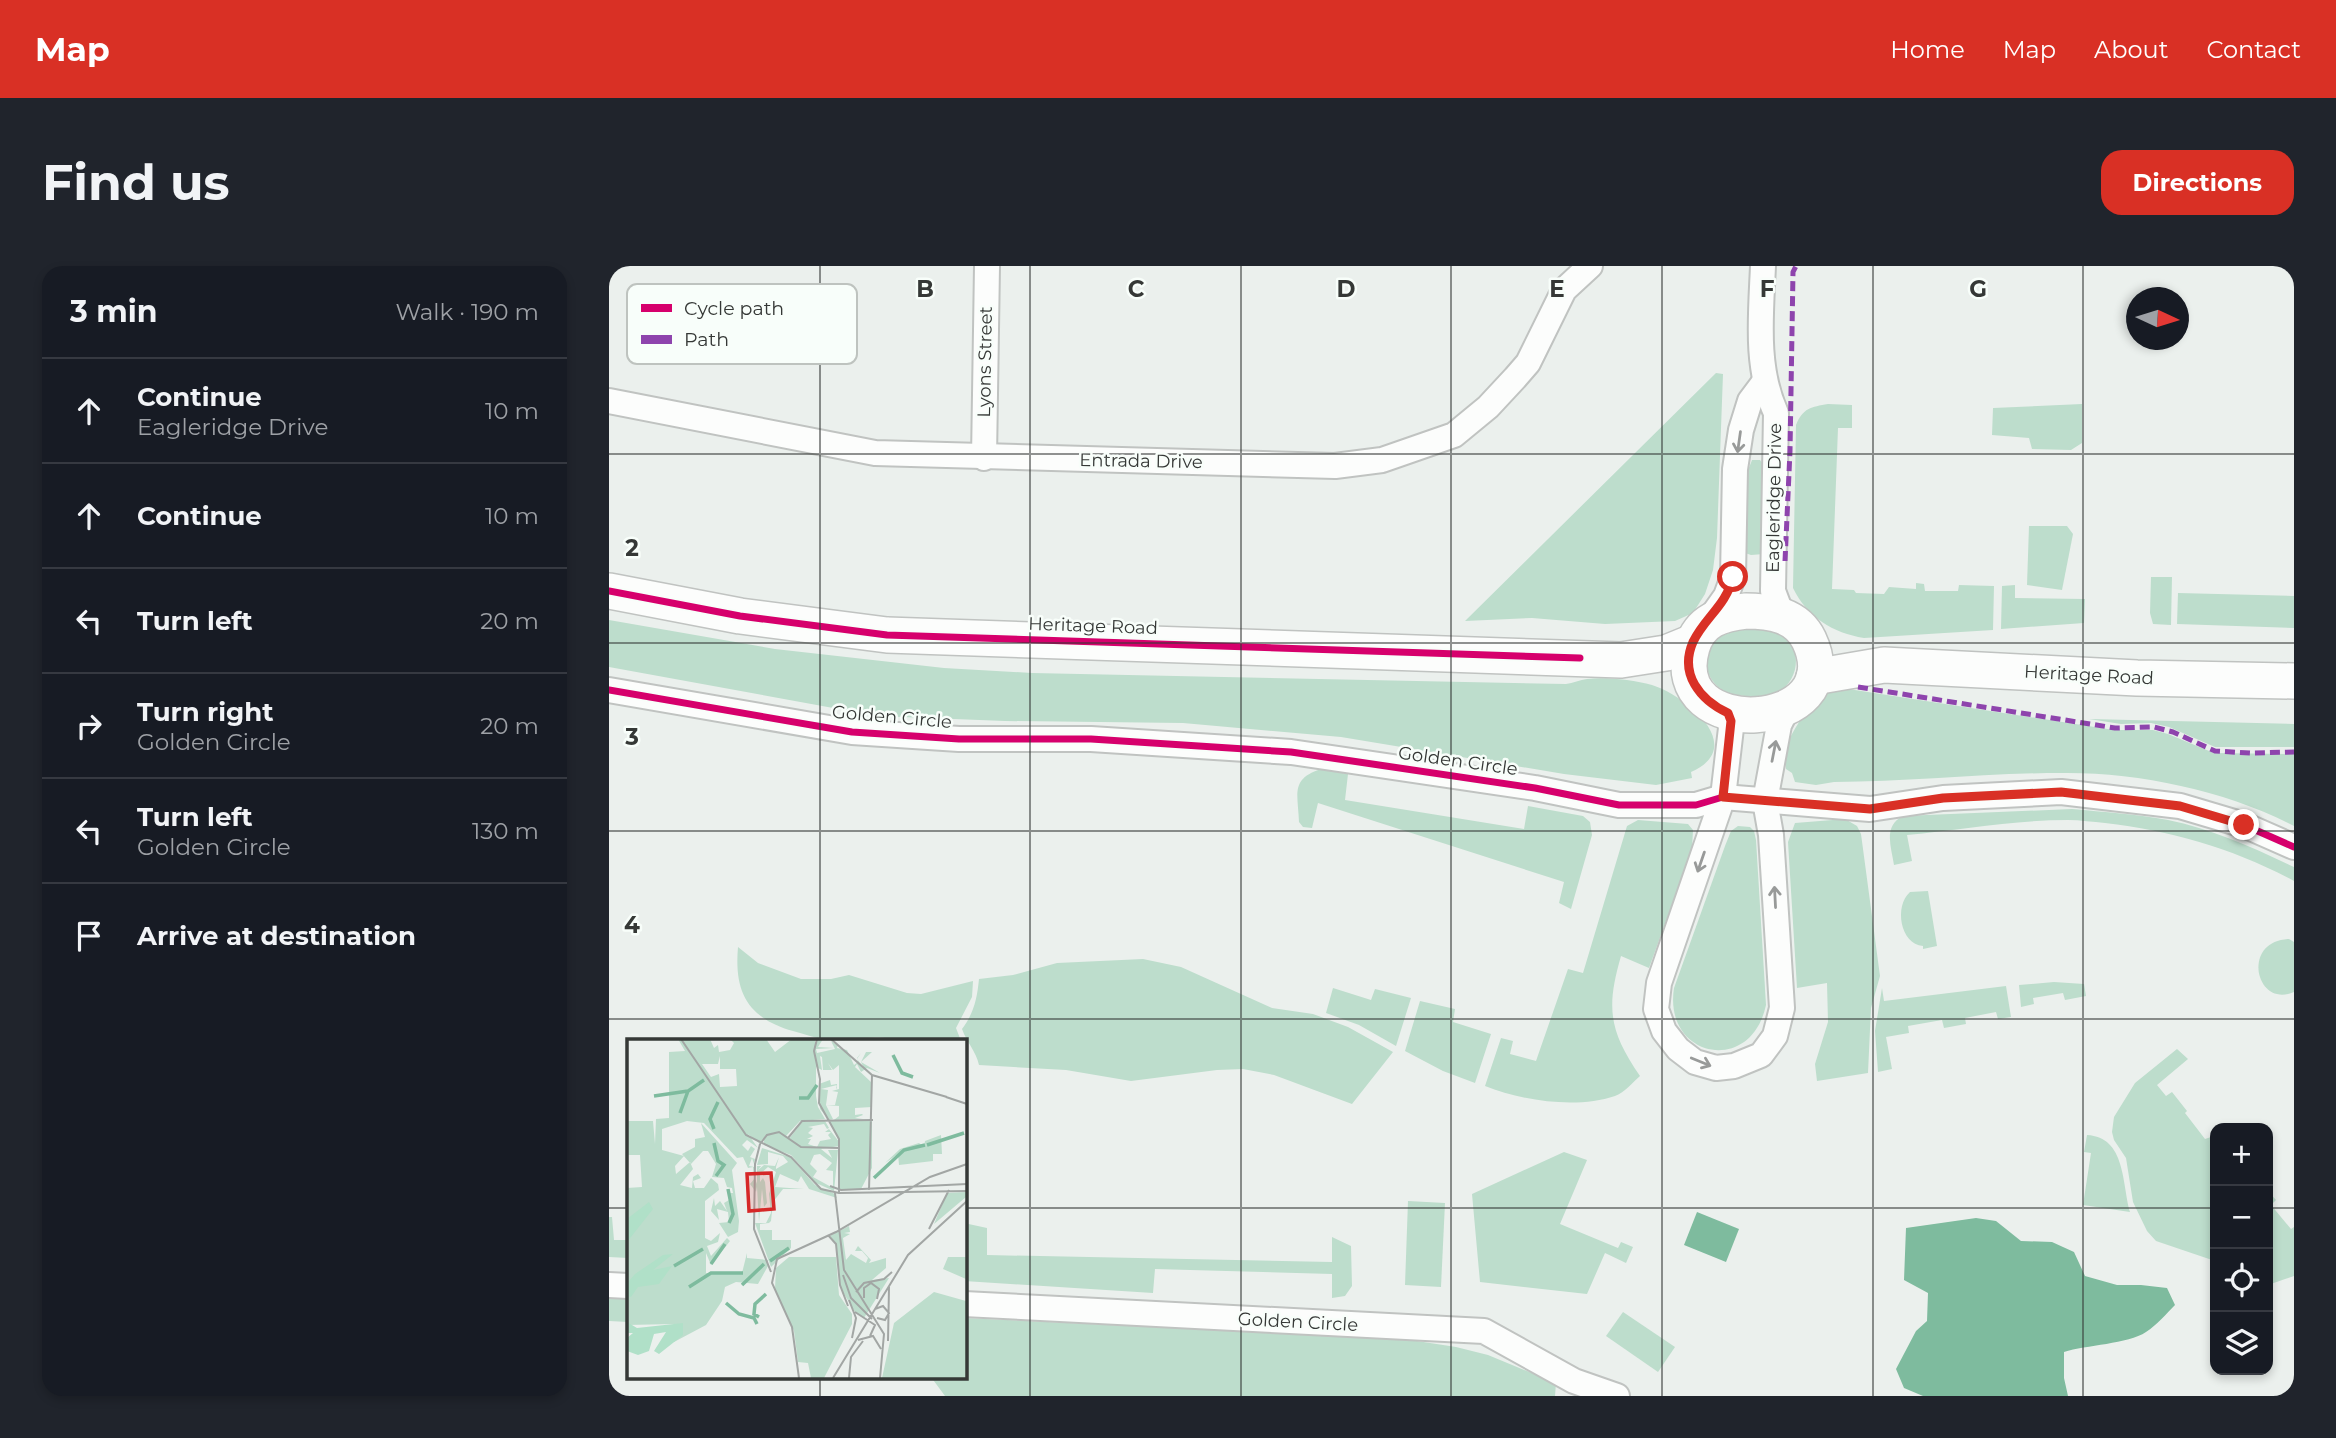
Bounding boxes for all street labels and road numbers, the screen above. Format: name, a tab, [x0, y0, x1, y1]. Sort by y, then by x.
street label: Lyons Street	[973, 306, 997, 418]
street label: Eagleridge Drive	[1762, 423, 1786, 573]
street label: Entrada Drive	[1079, 449, 1203, 473]
street label: Heritage Road	[1028, 613, 1158, 639]
street label: Heritage Road	[2024, 661, 2154, 689]
street label: Golden Circle	[831, 701, 953, 733]
street label: Golden Circle	[1397, 742, 1519, 780]
street label: Golden Circle	[1237, 1308, 1359, 1336]

